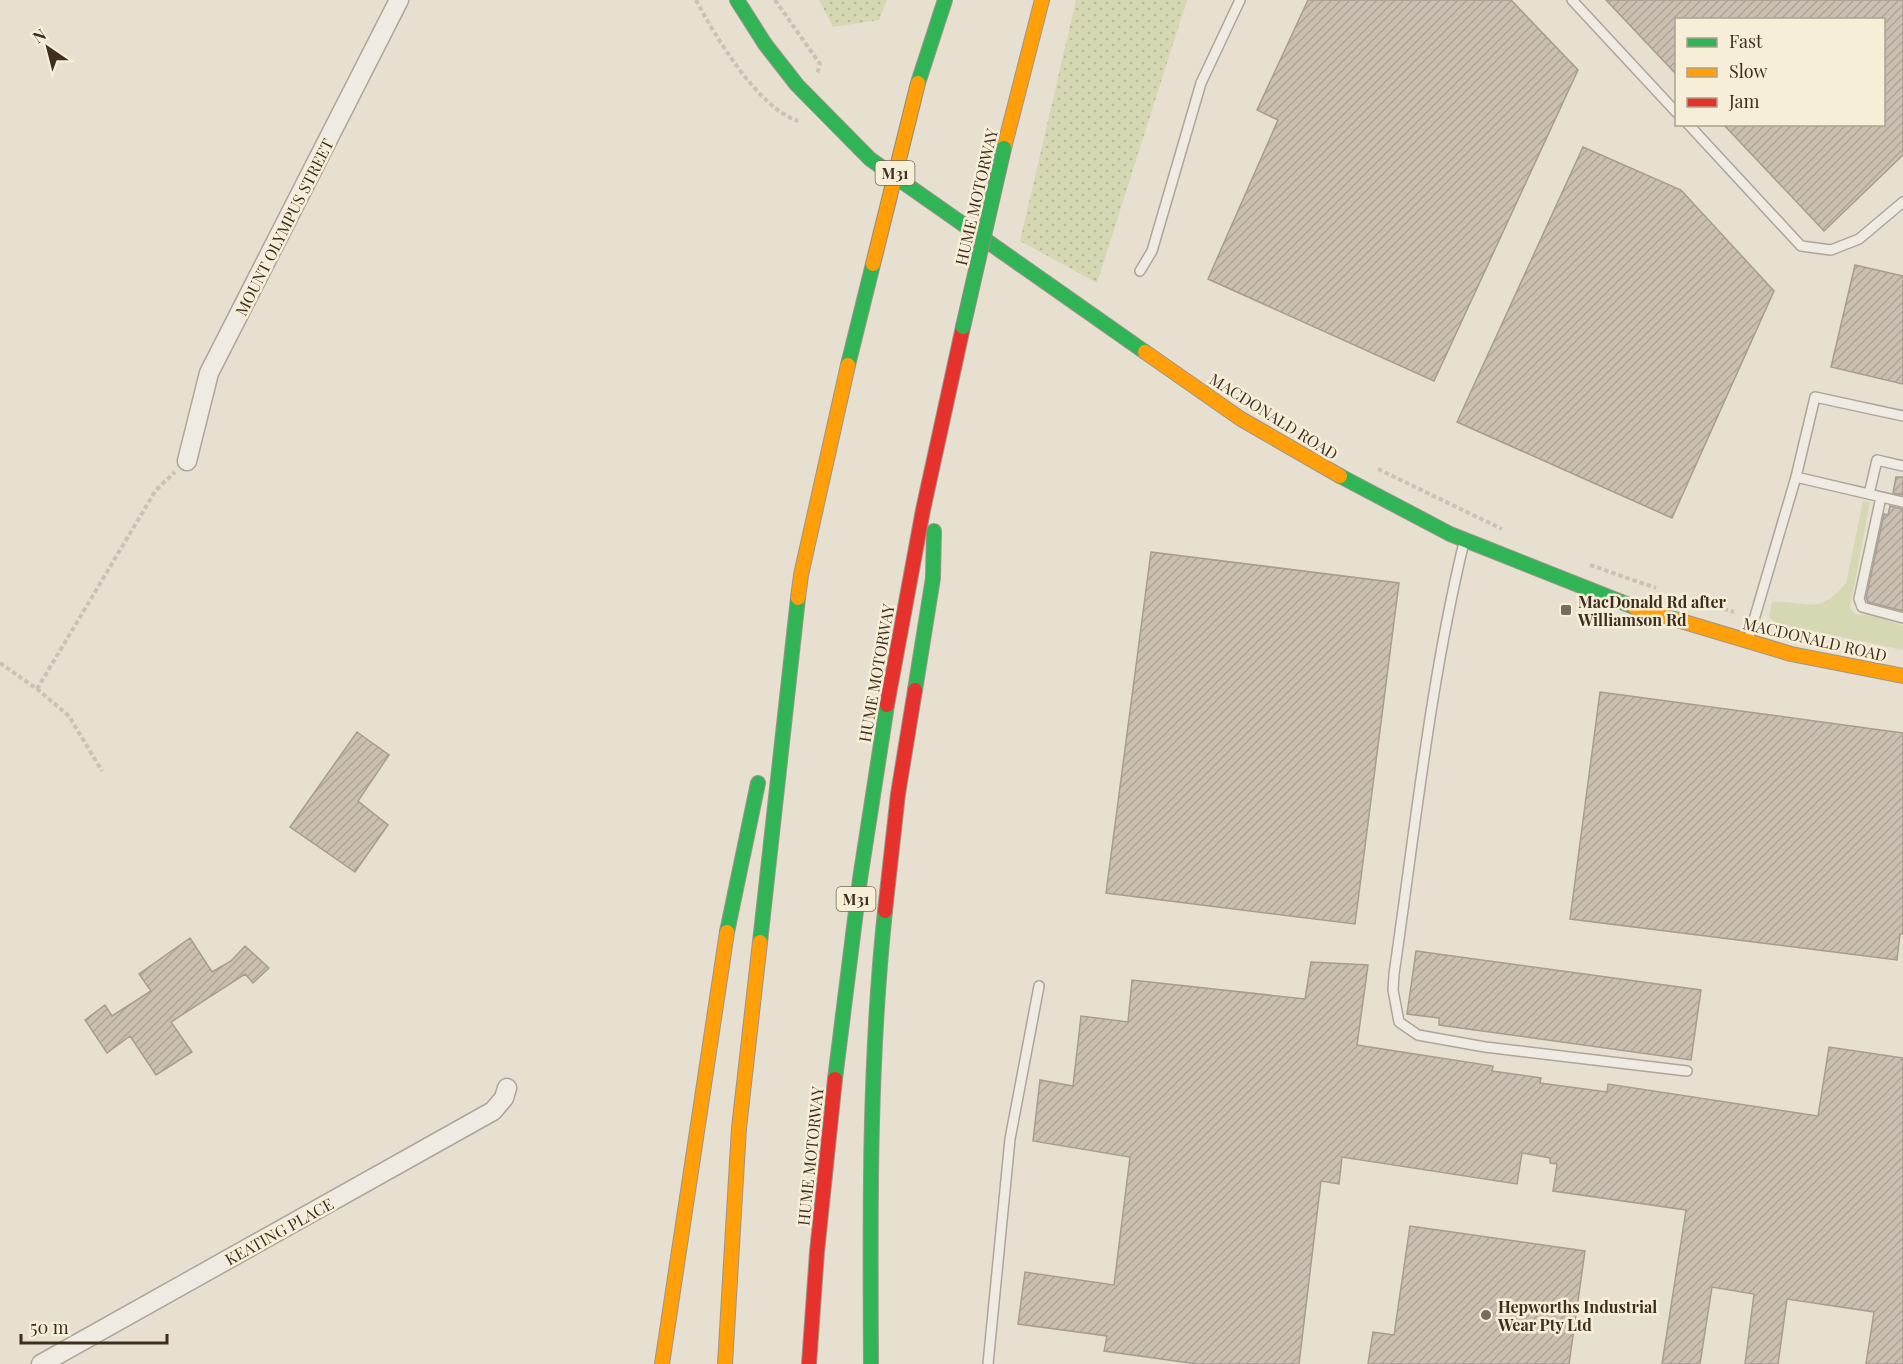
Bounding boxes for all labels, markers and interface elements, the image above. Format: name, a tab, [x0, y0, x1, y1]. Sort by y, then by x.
north arrow	[18, 18, 78, 78]
legend	[1675, 18, 1885, 126]
text: N	[28, 23, 50, 47]
text: Fast	[1729, 29, 1763, 53]
text: Slow	[1729, 59, 1767, 83]
text: Jam	[1728, 89, 1759, 113]
street label: HUME MOTORWAY	[950, 126, 1002, 267]
street label: MOUNT OLYMPUS STREET	[230, 135, 338, 319]
road number: M31	[876, 161, 914, 185]
street label: MACDONALD ROAD	[1206, 368, 1342, 464]
place label: MacDonald Rd after Williamson Rd	[1577, 591, 1726, 630]
street label: HUME MOTORWAY	[854, 602, 899, 744]
marker: MacDonald Rd after Williamson Rd	[1559, 603, 1573, 617]
street label: MACDONALD ROAD	[1741, 612, 1889, 666]
road number: M31	[836, 887, 876, 911]
street label: HUME MOTORWAY	[792, 1085, 828, 1227]
street label: KEATING PLACE	[221, 1193, 337, 1269]
place label: Hepworths Industrial Wear Pty Ltd	[1497, 1296, 1657, 1335]
scale bar	[21, 1307, 166, 1345]
marker: Hepworths Industrial Wear Pty Ltd	[1479, 1308, 1493, 1322]
text: 50 m	[30, 1315, 69, 1339]

